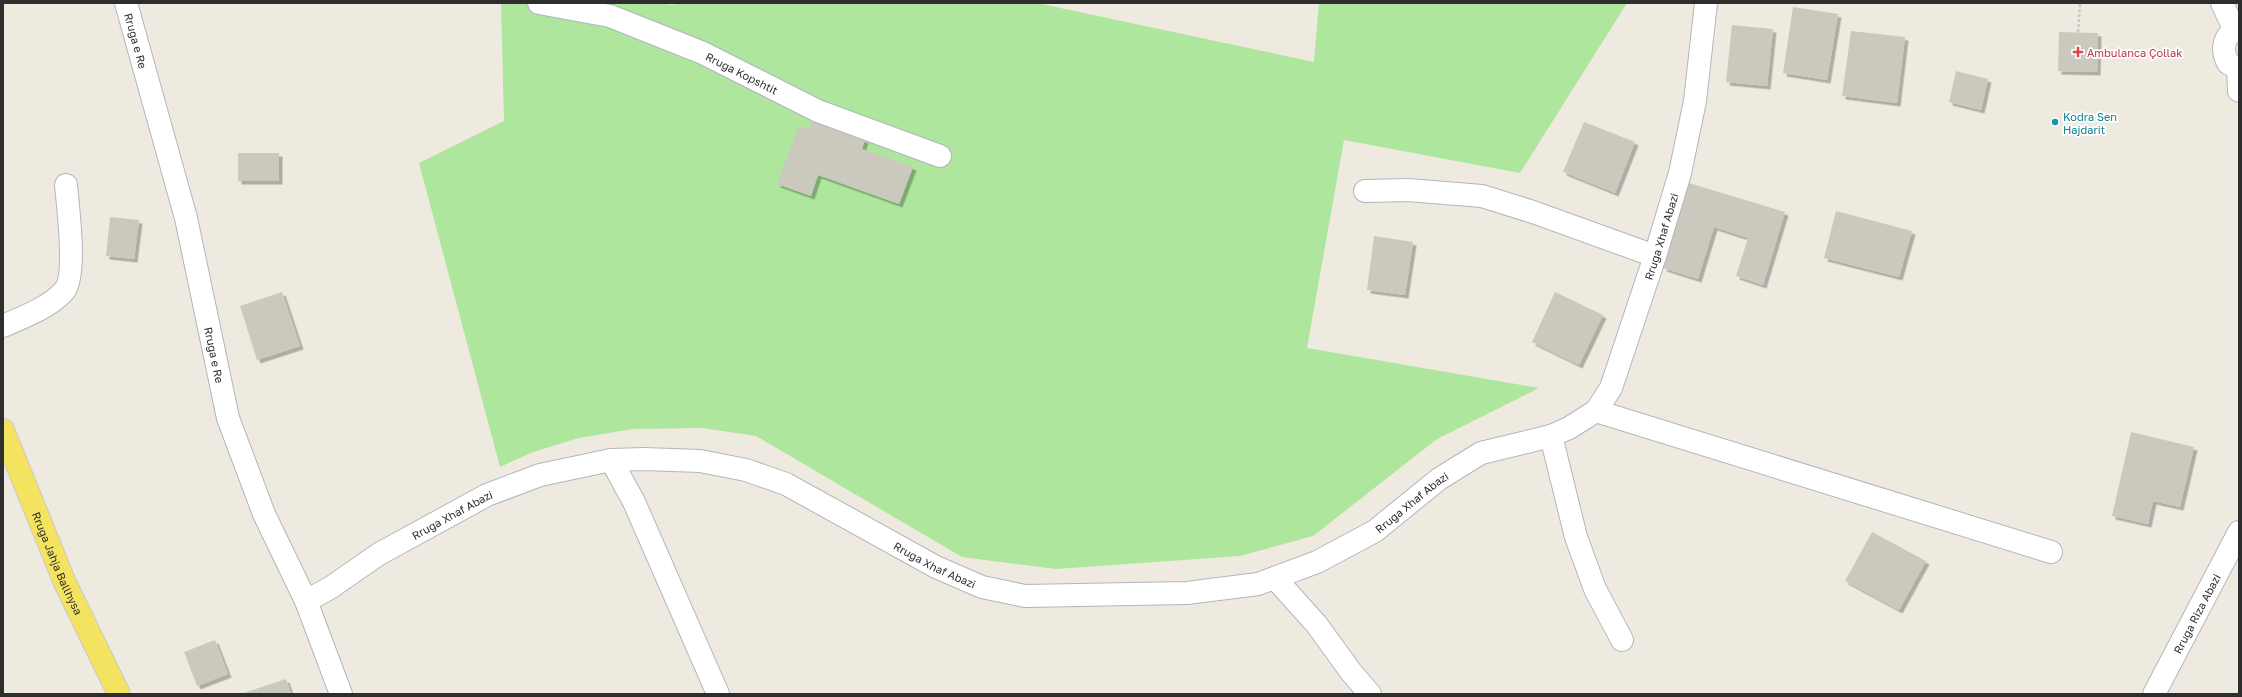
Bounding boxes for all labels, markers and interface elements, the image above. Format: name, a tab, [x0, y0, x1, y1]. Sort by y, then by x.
street label: Rruga e Re	[123, 11, 150, 70]
marker: Ambulanca Çollak	[2072, 46, 2084, 58]
place label: Ambulanca Çollak	[2087, 46, 2183, 59]
street label: Rruga Kopshtit	[704, 49, 780, 96]
place label: Kodra Sen Hajdarit	[2063, 110, 2117, 136]
marker: Kodra Sen Hajdarit	[2050, 117, 2060, 127]
street label: Rruga Xhaf Abazi	[1641, 191, 1680, 281]
street label: Rruga e Re	[203, 326, 227, 384]
street label: Rruga Xhaf Abazi	[1372, 469, 1450, 535]
street label: Rruga Xhaf Abazi	[409, 487, 494, 541]
street label: Rruga Jahja Ballhysa	[30, 510, 86, 617]
street label: Rruga Xhaf Abazi	[892, 539, 978, 590]
street label: Rruga Riza Abazi	[2170, 571, 2223, 655]

